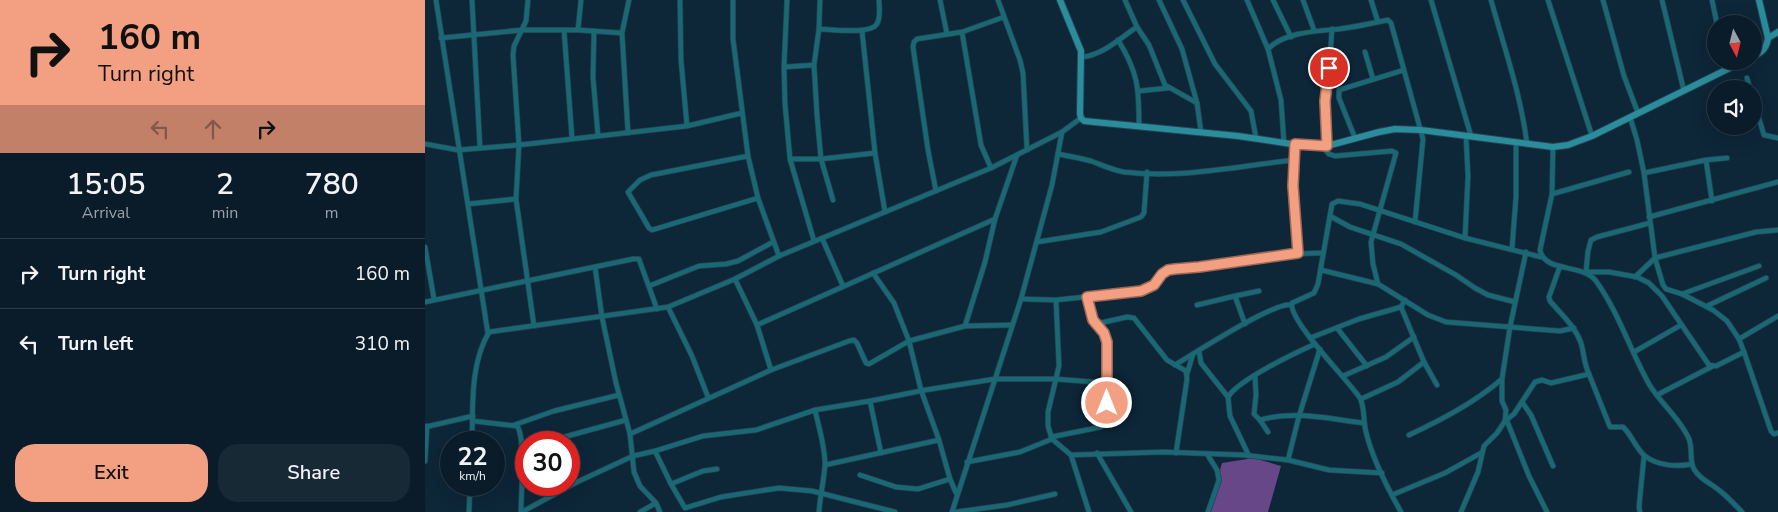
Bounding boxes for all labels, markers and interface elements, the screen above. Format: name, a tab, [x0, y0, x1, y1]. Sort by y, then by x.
text: 160 m	[98, 14, 201, 61]
north arrow	[1707, 15, 1763, 70]
map controls	[1707, 15, 1762, 135]
icon: right	[15, 20, 80, 85]
pin	[1308, 47, 1350, 89]
icon: arrive	[1315, 54, 1343, 82]
text: Turn right	[98, 59, 194, 89]
button: sound	[1707, 80, 1762, 135]
icon: left	[146, 115, 174, 143]
icon: ahead	[199, 115, 227, 143]
icon: right	[252, 115, 280, 143]
text: 15:05	[66, 164, 145, 205]
text: 2	[216, 164, 234, 205]
text: 780	[305, 164, 359, 205]
text: Arrival	[82, 202, 130, 224]
text: min	[212, 202, 238, 224]
text: m	[325, 202, 339, 224]
icon: right	[15, 260, 43, 288]
text: Turn right	[58, 261, 145, 287]
text: 160 m	[355, 261, 410, 287]
icon: left	[15, 330, 43, 358]
text: Turn left	[58, 331, 133, 357]
text: 310 m	[355, 331, 410, 357]
position arrow	[1080, 376, 1132, 428]
speed limit sign: 30	[515, 431, 580, 496]
text: 22	[457, 440, 488, 474]
button: Exit	[15, 444, 208, 502]
button: Share	[218, 444, 410, 502]
text: km/h	[459, 468, 486, 484]

